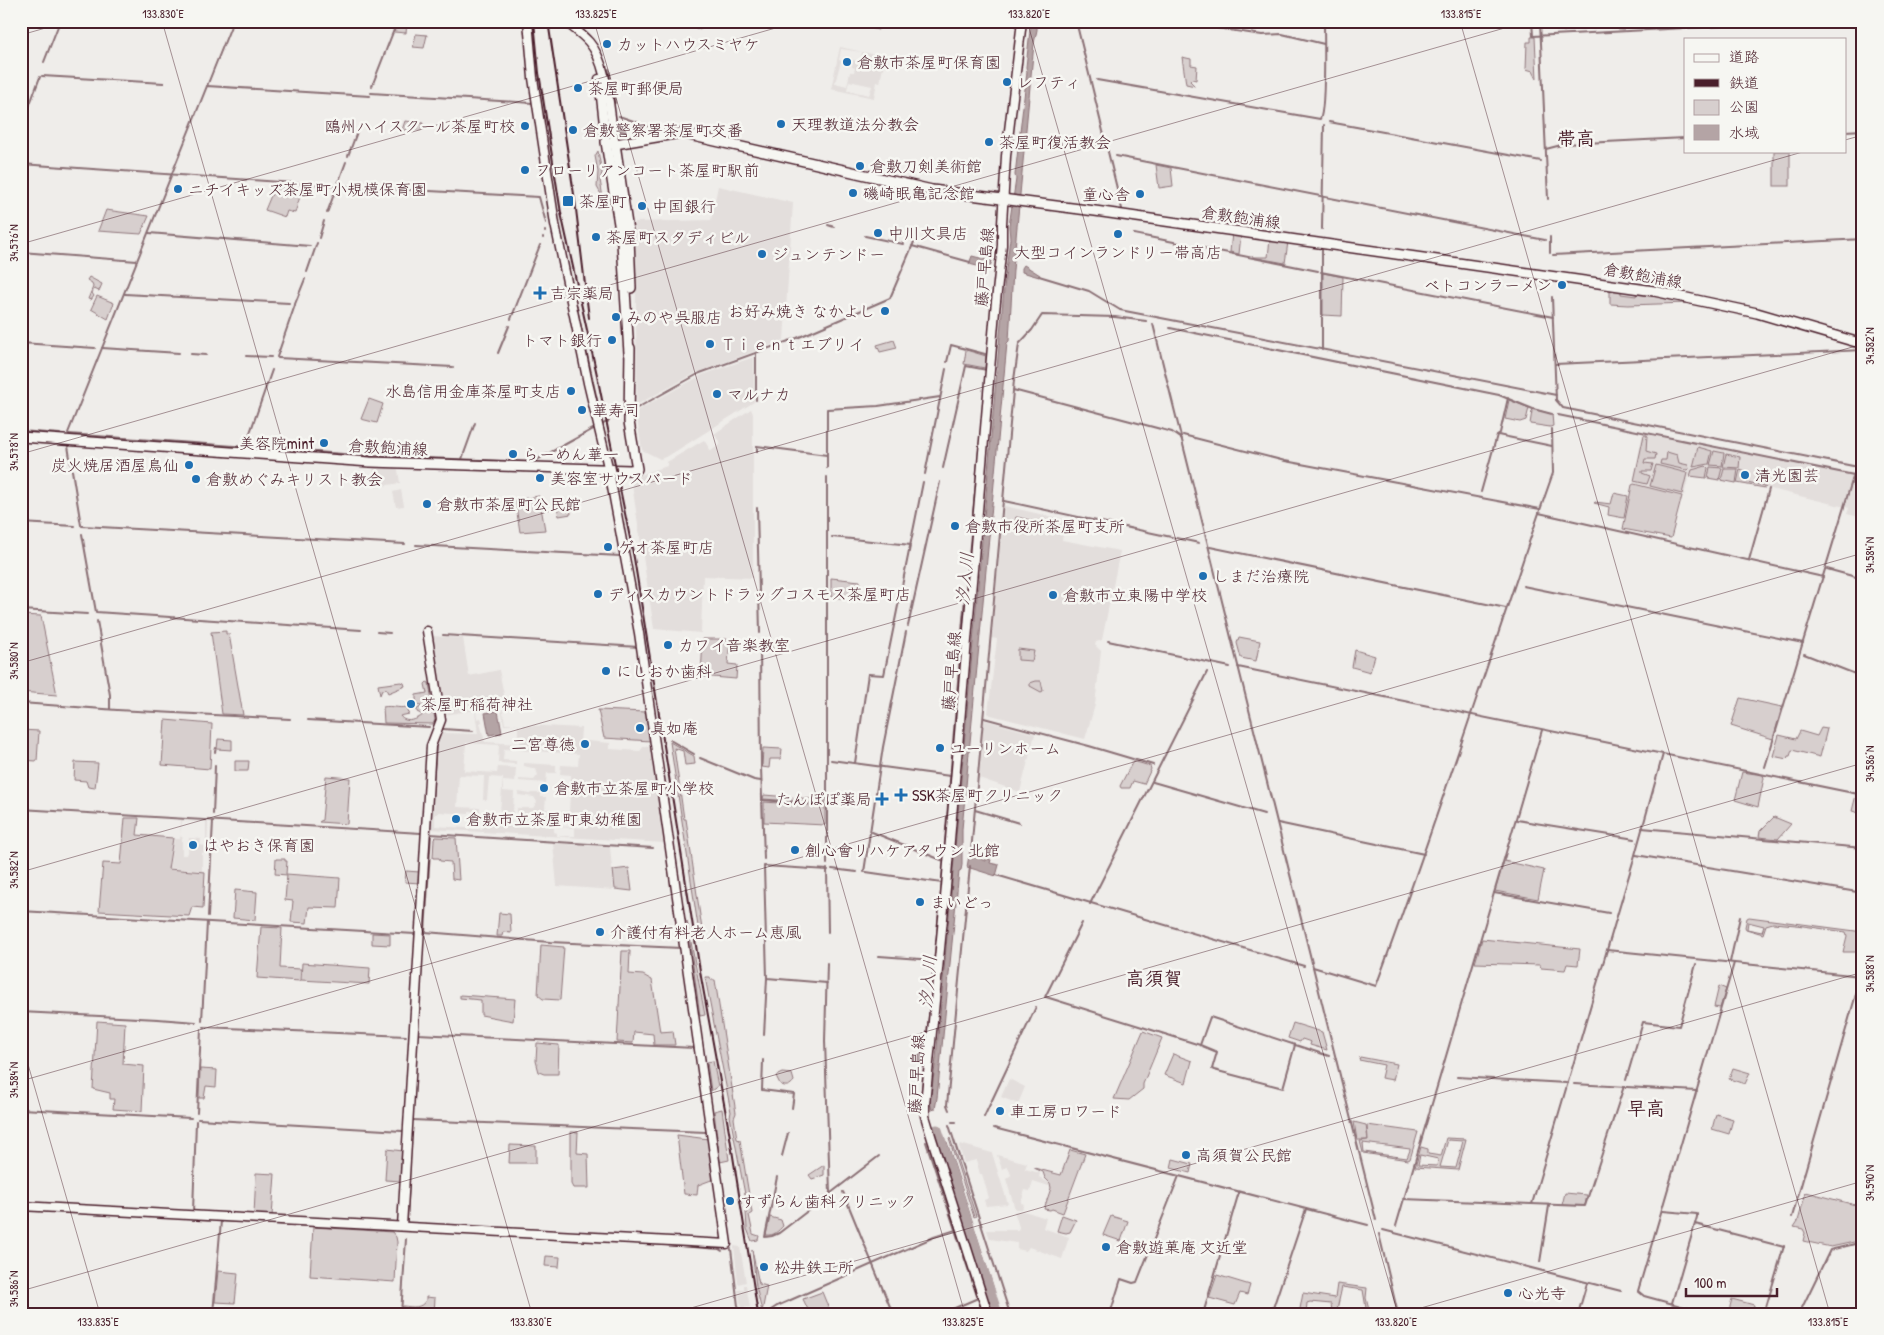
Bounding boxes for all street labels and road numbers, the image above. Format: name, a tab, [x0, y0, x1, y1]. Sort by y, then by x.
street label: 倉敷飽浦線	[1200, 201, 1282, 233]
street label: 藤戸早島線	[970, 226, 998, 308]
street label: 倉敷飽浦線	[1602, 257, 1684, 293]
street label: 倉敷飽浦線	[347, 434, 429, 460]
street label: 藤戸早島線	[937, 630, 965, 712]
street label: 藤戸早島線	[903, 1033, 929, 1115]

